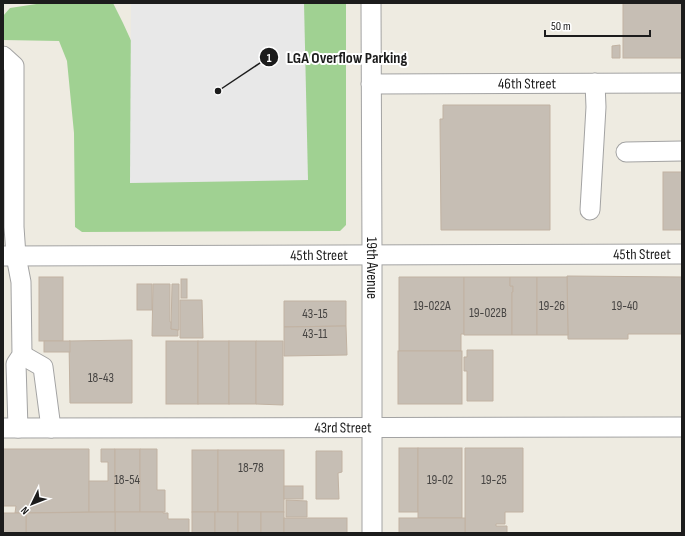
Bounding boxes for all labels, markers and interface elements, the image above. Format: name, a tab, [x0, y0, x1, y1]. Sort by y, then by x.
scale bar	[545, 12, 650, 38]
text: 50 m	[551, 19, 571, 34]
callout: LGA Overflow Parking	[259, 43, 416, 71]
text: LGA Overflow Parking	[287, 49, 407, 68]
text: 1	[267, 51, 272, 66]
street label: 46th Street	[498, 74, 556, 93]
street label: 19th Avenue	[362, 237, 382, 299]
street label: 45th Street	[290, 245, 348, 265]
street label: 45th Street	[613, 245, 671, 264]
house number: 19-022A	[413, 298, 451, 314]
house number: 19-26	[539, 298, 565, 314]
house number: 19-40	[612, 298, 638, 314]
house number: 19-022B	[469, 305, 507, 321]
house number: 43-15	[302, 306, 328, 322]
house number: 43-11	[303, 326, 328, 342]
house number: 18-43	[88, 370, 114, 386]
street label: 43rd Street	[314, 418, 372, 437]
house number: 18-78	[238, 460, 264, 476]
house number: 18-54	[114, 472, 140, 488]
house number: 19-02	[427, 472, 453, 488]
house number: 19-25	[481, 472, 507, 488]
north arrow	[12, 484, 52, 524]
text: N	[18, 504, 32, 517]

